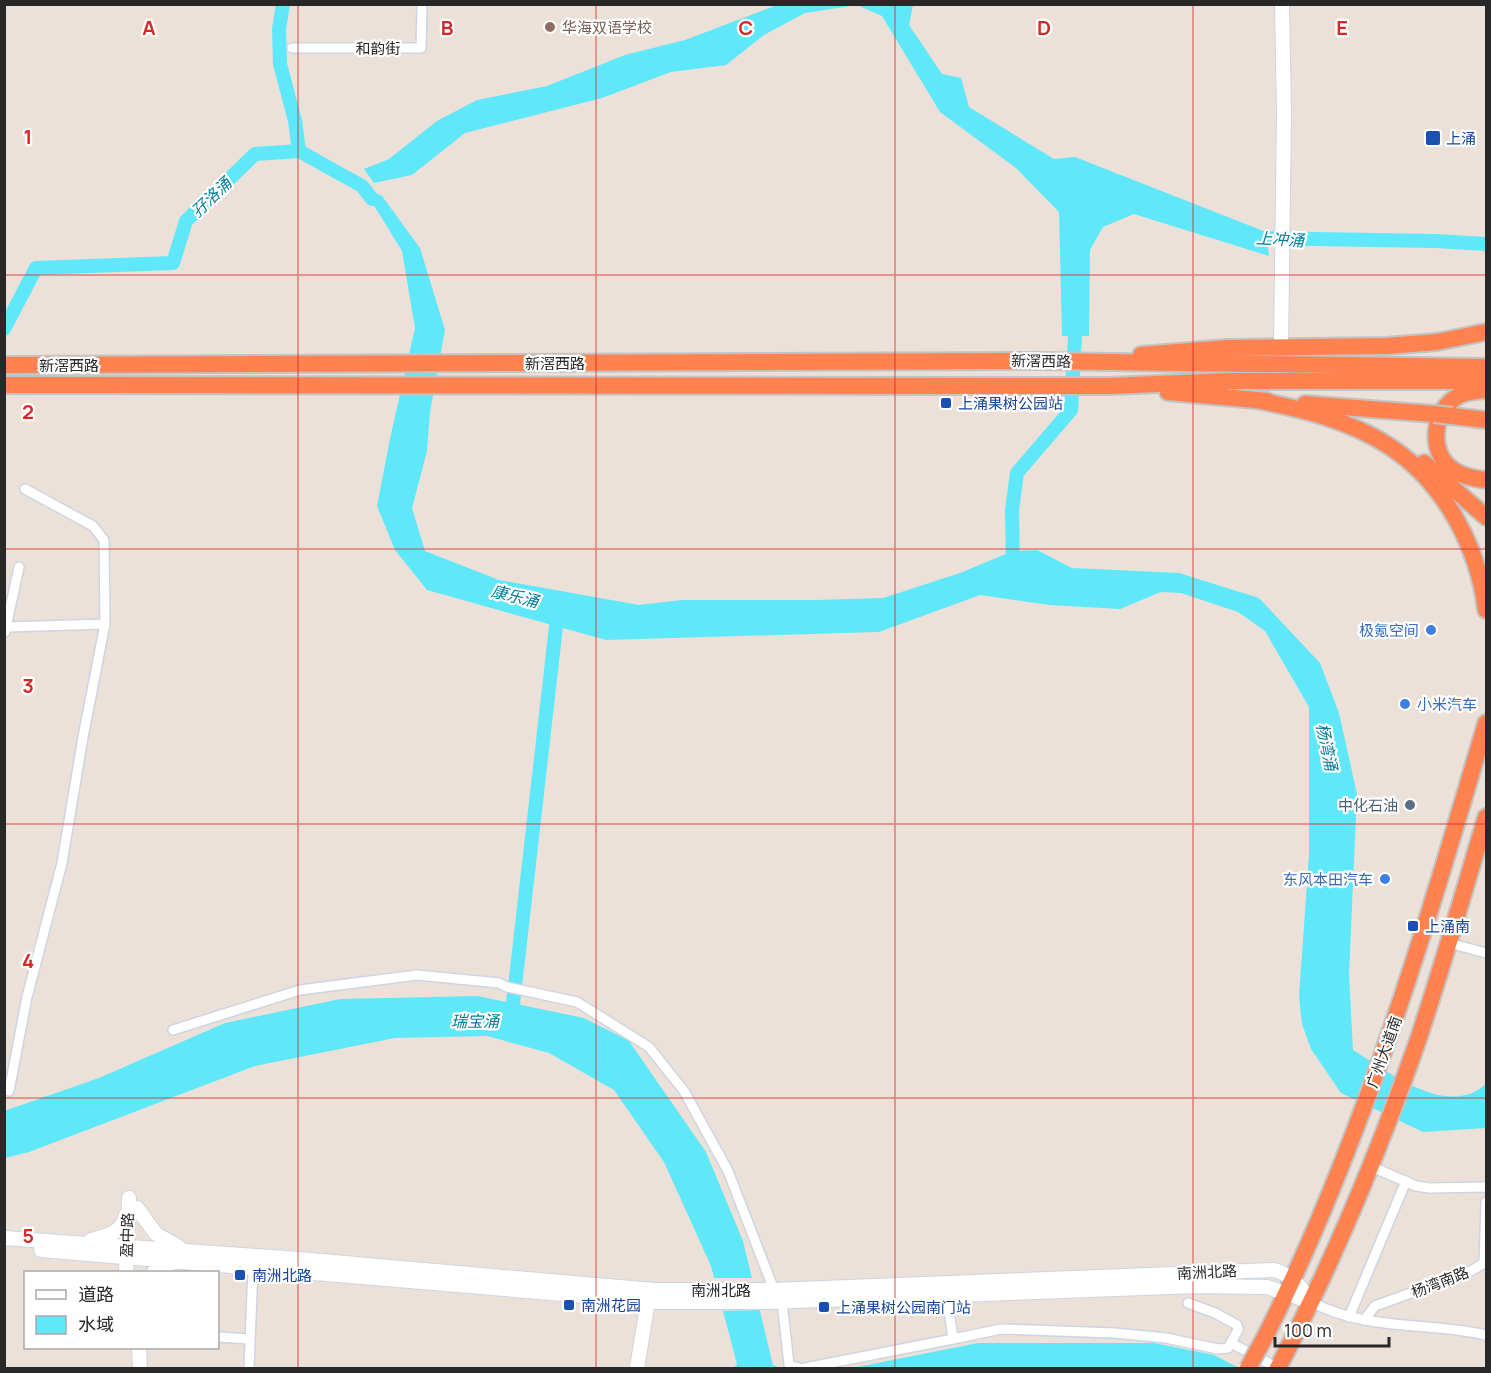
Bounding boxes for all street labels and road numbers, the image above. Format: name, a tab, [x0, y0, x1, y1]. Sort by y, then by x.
street label: 和韵街	[355, 38, 401, 59]
street label: 新滘西路	[1011, 350, 1071, 372]
street label: 新滘西路	[525, 353, 585, 374]
street label: 新滘西路	[39, 355, 99, 376]
street label: 广州大道南	[1361, 1013, 1407, 1091]
street label: 盈中路	[116, 1212, 138, 1258]
street label: 南洲北路	[1176, 1260, 1238, 1284]
street label: 杨湾南路	[1408, 1261, 1472, 1303]
street label: 南洲北路	[691, 1280, 751, 1301]

